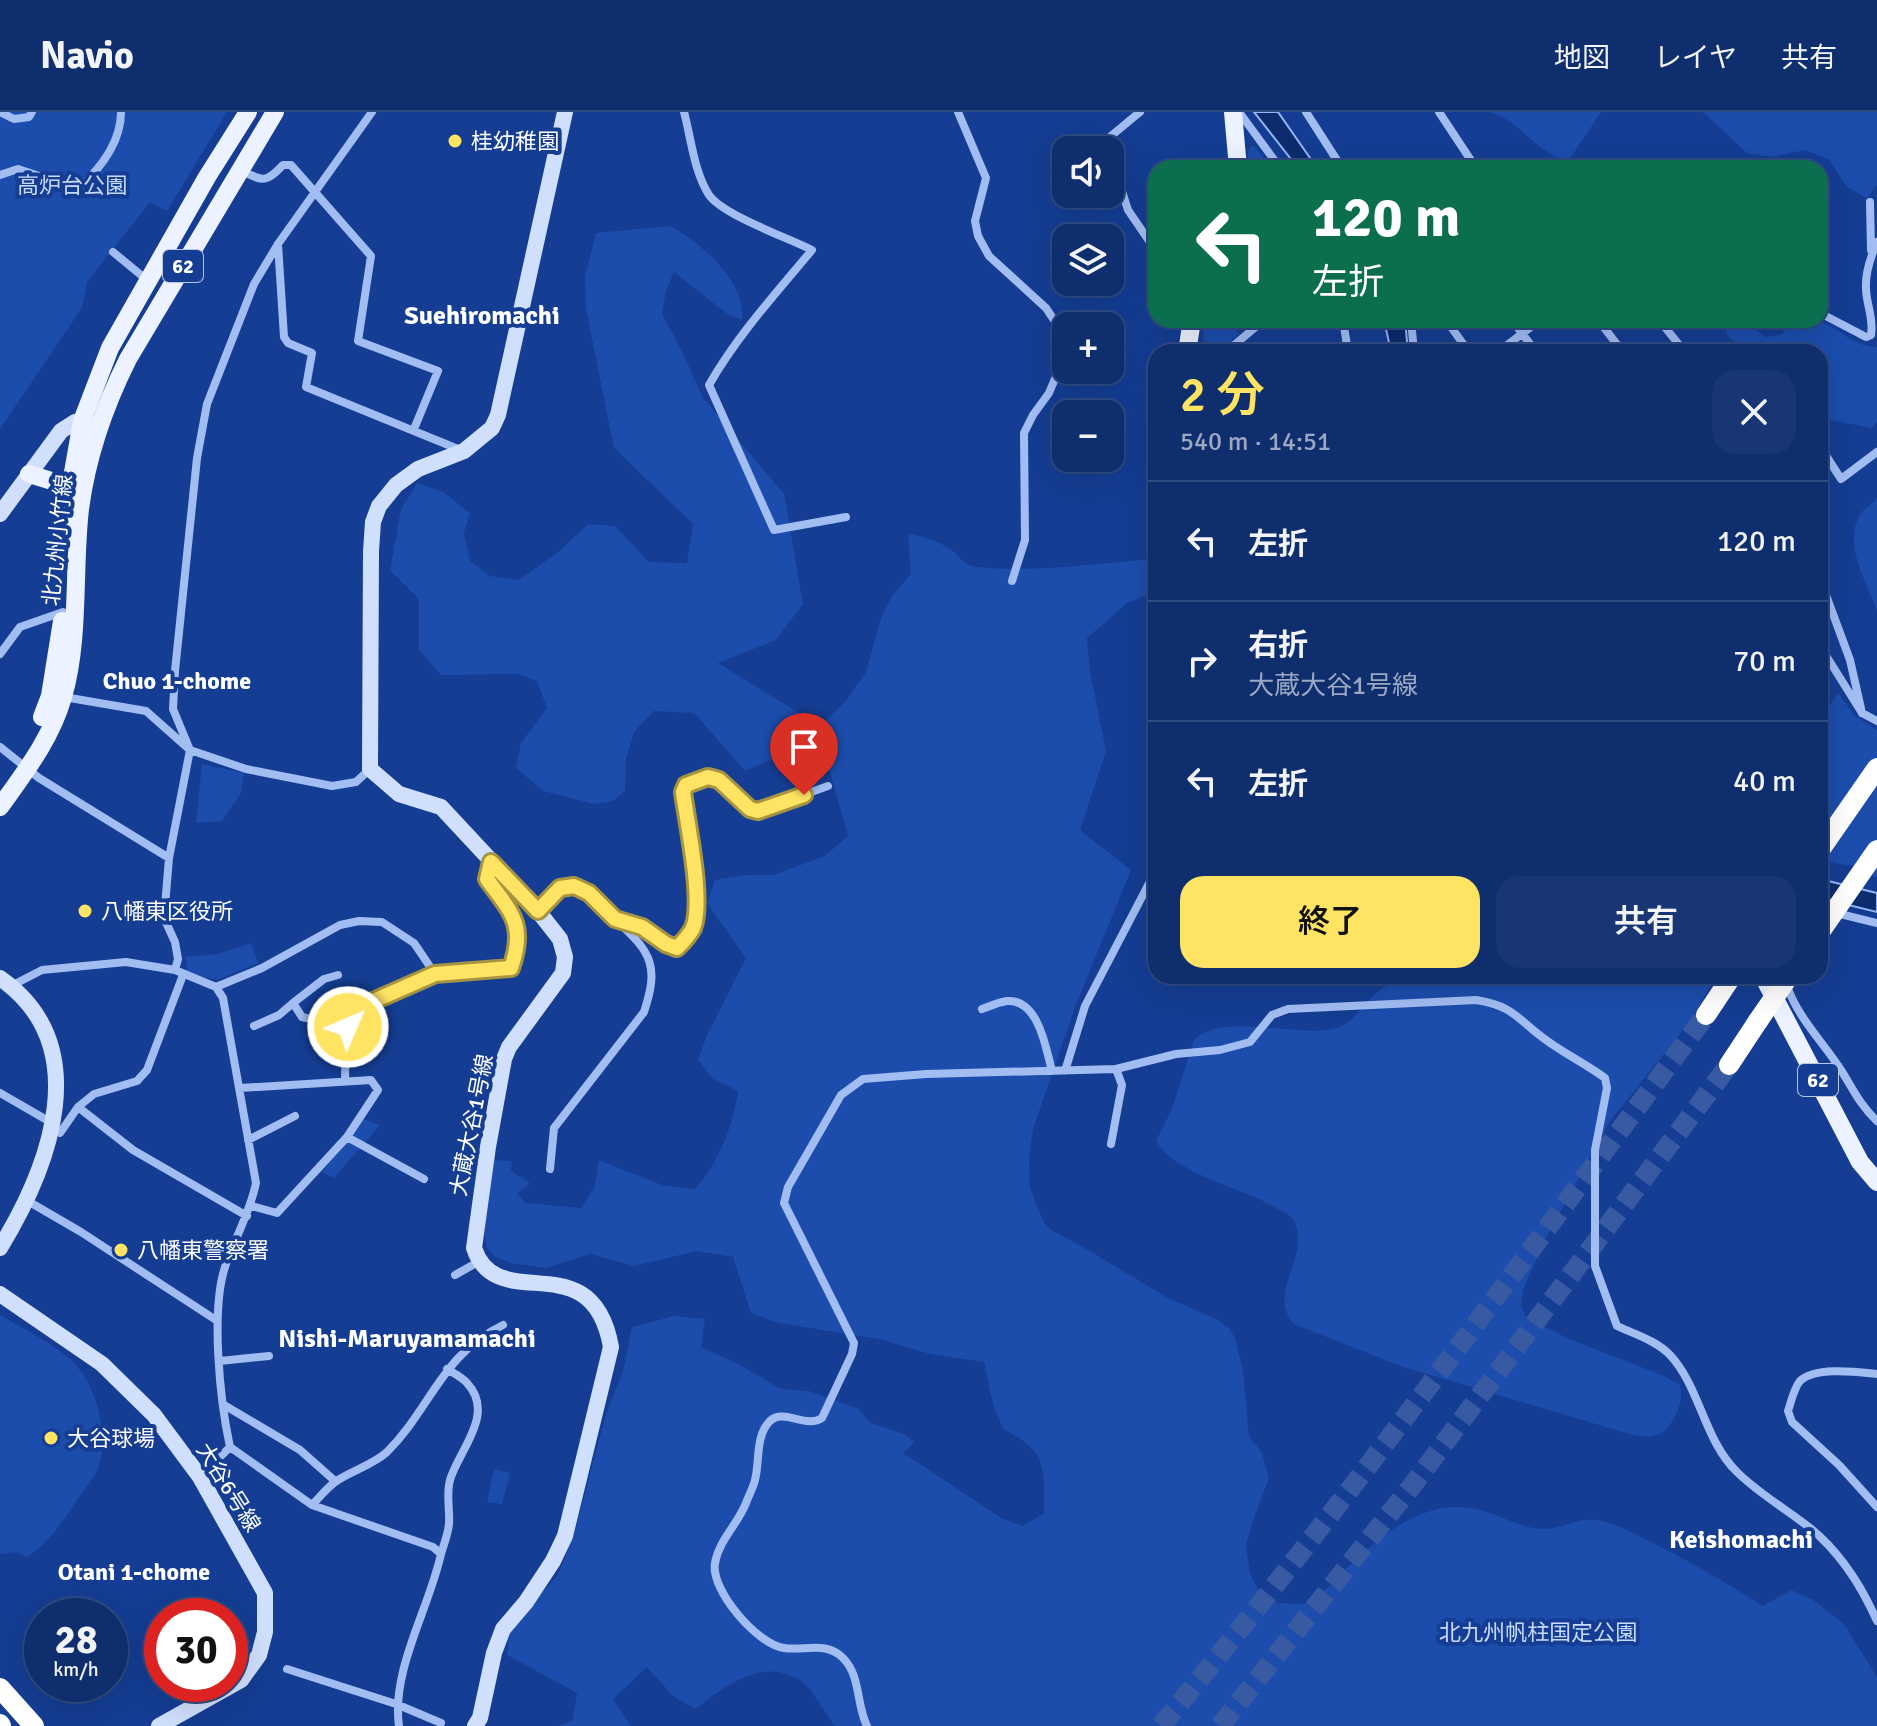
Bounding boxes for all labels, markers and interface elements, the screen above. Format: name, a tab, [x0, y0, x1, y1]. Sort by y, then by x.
text: Navio	[40, 32, 134, 79]
text: 地図	[1554, 41, 1610, 75]
text: レイヤ	[1654, 41, 1737, 75]
text: 共有	[1781, 41, 1837, 75]
place label: 桂幼稚園	[471, 128, 559, 155]
marker: 桂幼稚園	[446, 132, 464, 150]
map controls	[1052, 136, 1124, 472]
button: sound	[1052, 136, 1124, 208]
park label: 高炉台公園	[17, 172, 127, 199]
text: 120 m	[1312, 183, 1460, 252]
icon: left	[1180, 192, 1284, 296]
button: layers	[1052, 224, 1124, 296]
road number: 62	[163, 250, 203, 282]
text: 左折	[1312, 260, 1384, 305]
district label: Suehiromachi	[404, 300, 560, 332]
button: +	[1052, 312, 1124, 384]
text: 2 分	[1180, 366, 1264, 425]
button: close	[1712, 370, 1796, 454]
button: −	[1052, 400, 1124, 472]
text: 540 m · 14:51	[1180, 426, 1331, 458]
street label: 北九州小竹線	[37, 473, 78, 607]
icon: left	[1180, 519, 1224, 563]
text: 120 m	[1717, 523, 1796, 560]
text: 左折	[1248, 526, 1308, 563]
text: 右折	[1248, 627, 1308, 664]
icon: right	[1180, 639, 1224, 683]
text: 70 m	[1733, 643, 1796, 680]
district label: Chuo 1-chome	[103, 666, 251, 696]
text: 大蔵大谷1号線	[1248, 670, 1418, 702]
pin	[770, 713, 838, 795]
icon: arrive	[782, 725, 826, 769]
icon: left	[1180, 759, 1224, 803]
text: 40 m	[1733, 763, 1796, 800]
text: 左折	[1248, 766, 1308, 803]
button: 終了	[1180, 876, 1480, 968]
button: 共有	[1496, 876, 1796, 968]
place label: 八幡東区役所	[101, 898, 233, 925]
marker: 八幡東区役所	[76, 902, 94, 920]
position arrow	[306, 985, 390, 1069]
street label: 大蔵大谷1号線	[445, 1052, 498, 1198]
road number: 62	[1798, 1064, 1838, 1096]
place label: 八幡東警察署	[137, 1237, 269, 1264]
marker: 八幡東警察署	[112, 1241, 130, 1259]
district label: Nishi-Maruyamamachi	[278, 1323, 536, 1355]
place label: 大谷球場	[67, 1425, 155, 1452]
marker: 大谷球場	[42, 1429, 60, 1447]
street label: 大谷6号線	[191, 1438, 266, 1537]
district label: Keishomachi	[1669, 1524, 1813, 1556]
district label: Otani 1-chome	[58, 1557, 210, 1587]
speed limit sign: 30	[144, 1598, 248, 1702]
text: 28	[54, 1615, 98, 1665]
park label: 北九州帆柱国定公園	[1439, 1619, 1637, 1646]
text: km/h	[53, 1657, 99, 1682]

